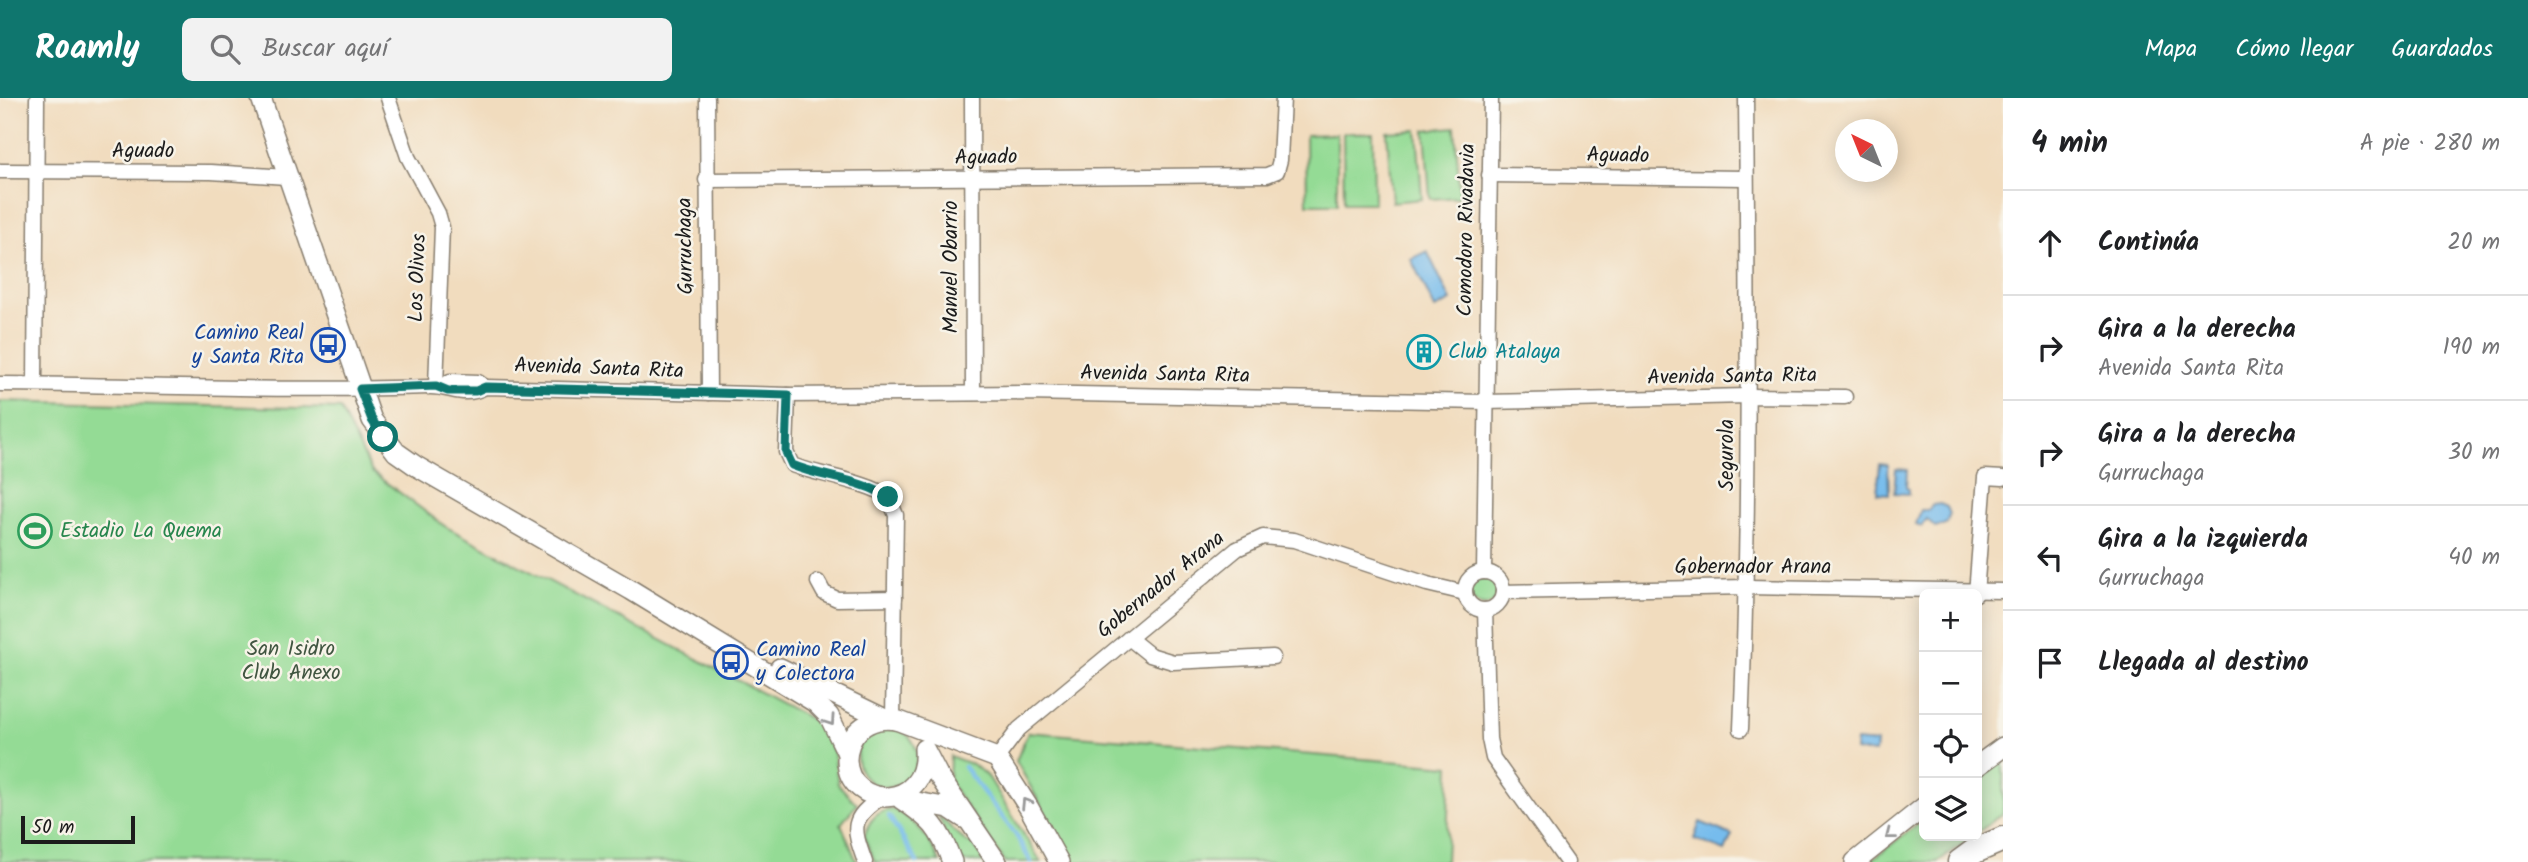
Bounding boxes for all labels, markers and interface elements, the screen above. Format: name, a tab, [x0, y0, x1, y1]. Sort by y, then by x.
search box	[182, 18, 672, 81]
text: Roamly	[35, 23, 140, 76]
text: Buscar aquí	[262, 28, 388, 70]
icon: search	[206, 30, 244, 68]
text: Mapa	[2144, 30, 2197, 69]
text: Cómo llegar	[2235, 30, 2353, 69]
text: Guardados	[2391, 30, 2493, 69]
north arrow	[1835, 119, 1898, 182]
text: 4 min	[2031, 120, 2108, 168]
text: A pie · 280 m	[2360, 126, 2500, 162]
street label: Aguado	[112, 135, 174, 168]
street label: Aguado	[1586, 139, 1650, 173]
street label: Aguado	[954, 141, 1018, 175]
street label: Comodoro Rivadavia	[1449, 143, 1485, 317]
street label: Gurruchaga	[669, 197, 703, 295]
street label: Manuel Obarrio	[935, 201, 968, 333]
text: Continúa	[2098, 222, 2199, 264]
icon: ahead	[2031, 224, 2069, 262]
text: 20 m	[2448, 225, 2500, 261]
street label: Los Olivos	[400, 233, 436, 323]
text: Gira a la derecha	[2098, 309, 2296, 351]
place label: Camino Real y Santa Rita	[191, 317, 304, 374]
bus stop icon: Camino Real y Santa Rita	[309, 326, 347, 364]
icon: right	[2031, 329, 2069, 367]
text: 190 m	[2443, 330, 2500, 366]
building icon: Club Atalaya	[1405, 333, 1443, 371]
place label: Club Atalaya	[1448, 336, 1561, 369]
street label: Avenida Santa Rita	[514, 350, 684, 388]
text: Avenida Santa Rita	[2098, 351, 2284, 387]
street label: Avenida Santa Rita	[1080, 357, 1250, 393]
street label: Avenida Santa Rita	[1647, 359, 1817, 395]
text: Gira a la derecha	[2098, 414, 2296, 456]
street label: Segurola	[1711, 419, 1744, 491]
route start	[367, 421, 398, 452]
icon: right	[2031, 434, 2069, 472]
text: 30 m	[2448, 435, 2500, 471]
text: Gurruchaga	[2098, 456, 2204, 492]
route end	[872, 481, 903, 512]
sports icon: Estadio La Quema	[16, 512, 54, 550]
place label: Estadio La Quema	[60, 515, 222, 548]
text: Gira a la izquierda	[2098, 519, 2308, 561]
street label: Gobernador Arana	[1090, 523, 1232, 647]
icon: left	[2031, 539, 2069, 577]
text: 40 m	[2448, 540, 2500, 576]
street label: Gobernador Arana	[1675, 551, 1831, 584]
text: Gurruchaga	[2098, 561, 2204, 597]
map controls	[1919, 589, 1982, 841]
button: +	[1919, 589, 1982, 652]
park label: San Isidro Club Anexo	[241, 633, 341, 690]
place label: Camino Real y Colectora	[755, 634, 866, 691]
text: Llegada al destino	[2098, 642, 2309, 684]
bus stop icon: Camino Real y Colectora	[712, 643, 750, 681]
icon: arrive	[2031, 644, 2069, 682]
button: −	[1919, 652, 1982, 715]
one-way arrow	[822, 713, 835, 726]
button: locate	[1919, 715, 1982, 778]
button: layers	[1919, 778, 1982, 841]
one-way arrow	[1021, 797, 1034, 810]
scale bar	[21, 813, 135, 845]
text: 50 m	[32, 813, 74, 843]
one-way arrow	[1885, 826, 1897, 839]

